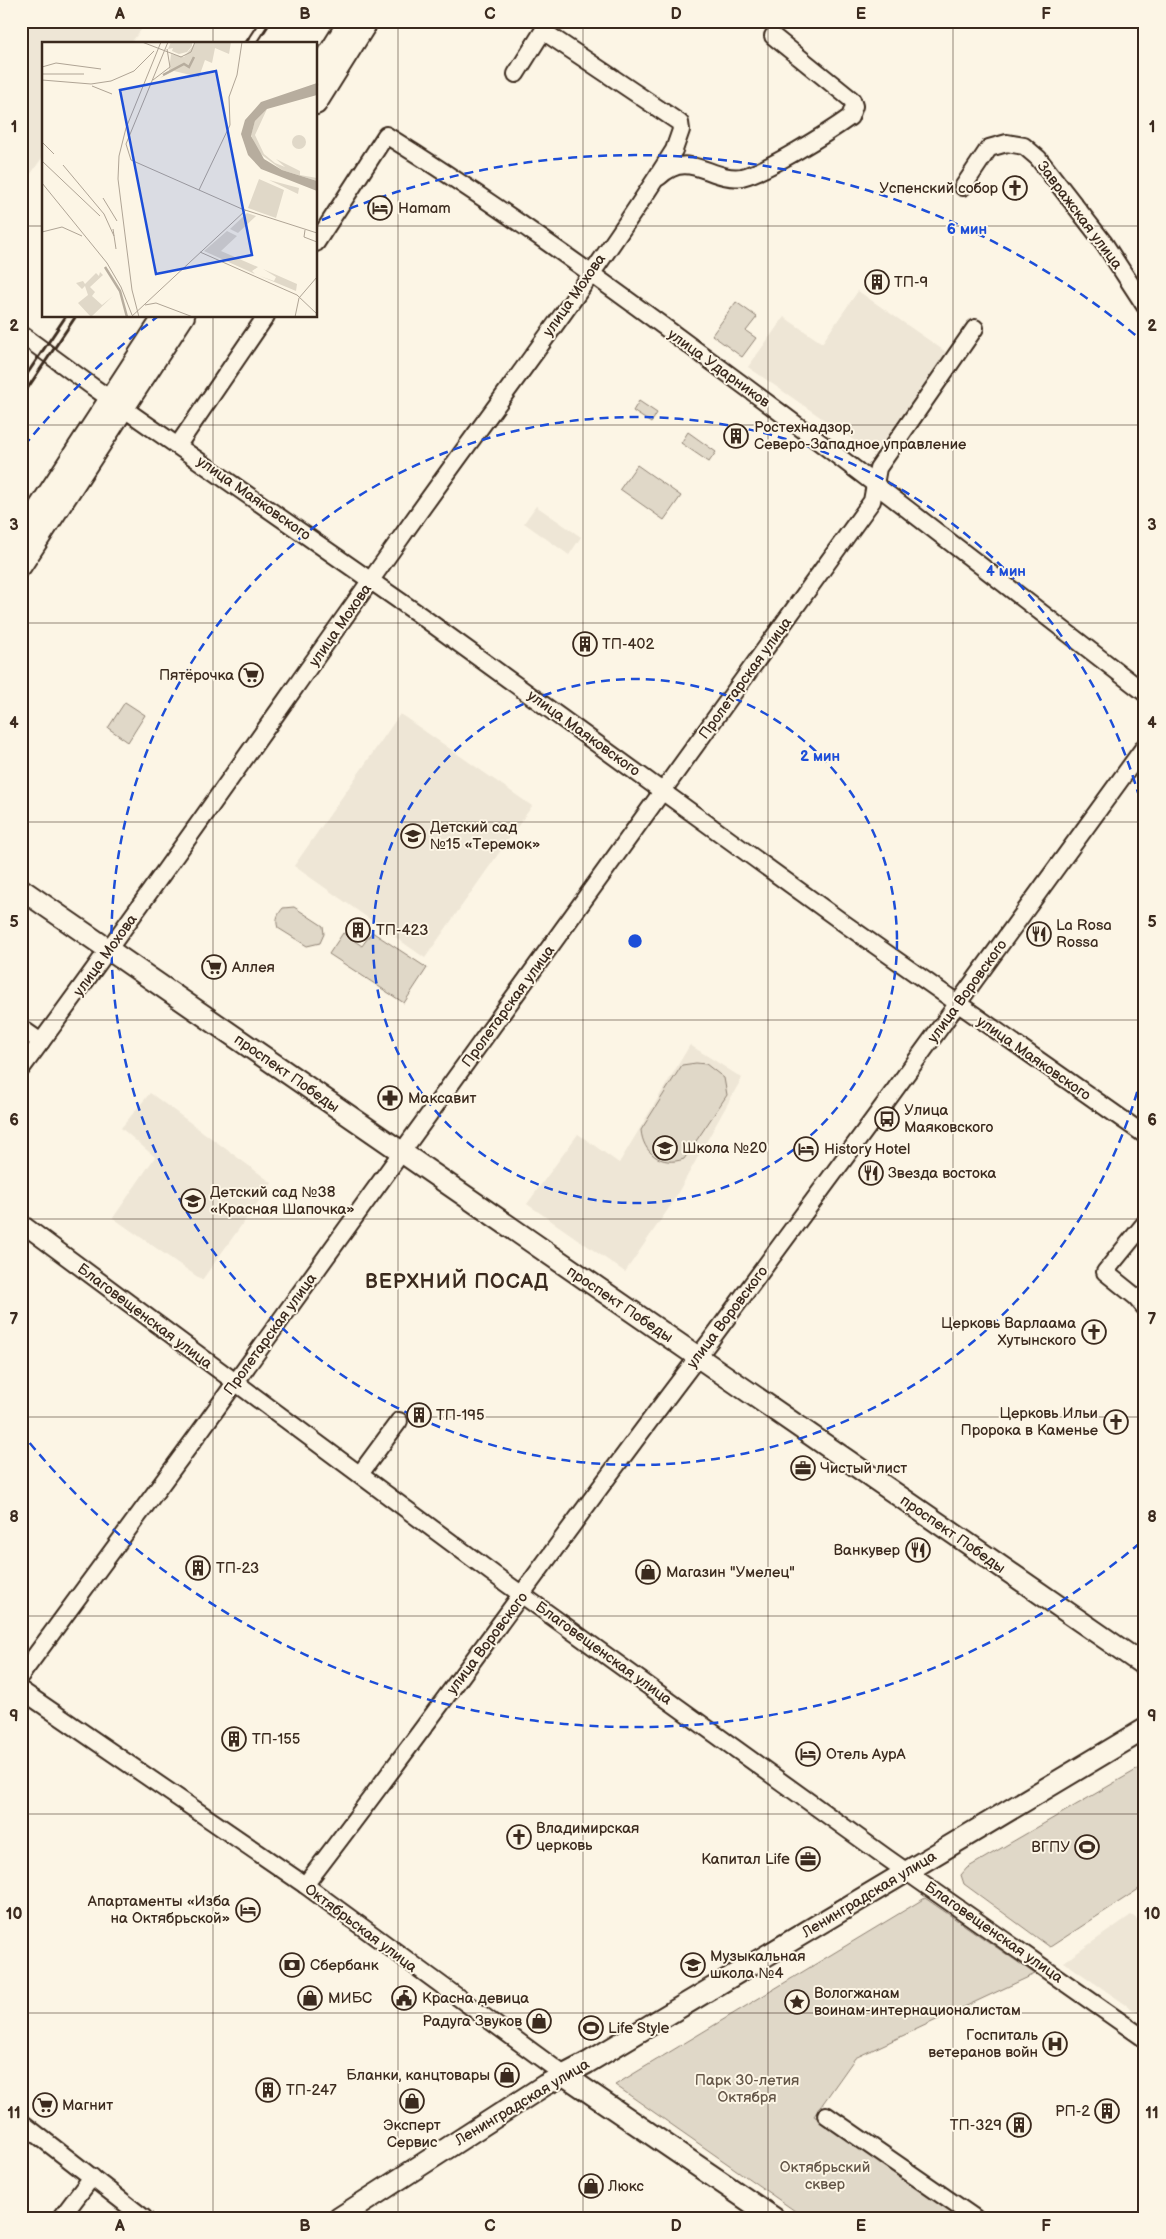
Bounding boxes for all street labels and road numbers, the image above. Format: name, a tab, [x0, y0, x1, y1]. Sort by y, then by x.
street label: Завражская улица	[1033, 157, 1127, 273]
street label: улица Мохова	[539, 250, 610, 340]
street label: улица Ударников	[664, 325, 774, 412]
street label: улица Маяковского	[193, 452, 315, 545]
street label: улица Мохова	[305, 580, 376, 670]
street label: Пролетарская улица	[695, 614, 796, 743]
street label: улица Маяковского	[524, 686, 644, 781]
street label: улица Мохова	[69, 910, 142, 1000]
street label: улица Воровского	[923, 936, 1011, 1047]
street label: Пролетарская улица	[458, 942, 559, 1071]
street label: улица Маяковского	[973, 1012, 1095, 1105]
street label: проспект Победы	[231, 1030, 343, 1117]
street label: Благовещенская улица	[73, 1259, 216, 1374]
street label: проспект Победы	[563, 1262, 676, 1347]
street label: улица Воровского	[683, 1262, 772, 1372]
street label: Пролетарская улица	[220, 1270, 321, 1399]
street label: проспект Победы	[897, 1491, 1009, 1578]
street label: улица Воровского	[443, 1588, 532, 1698]
street label: Благовещенская улица	[532, 1597, 676, 1709]
street label: Ленинградская улица	[798, 1847, 940, 1943]
street label: Благовещенская улица	[921, 1878, 1067, 1987]
street label: Октябрьская улица	[301, 1880, 421, 1977]
street label: Ленинградская улица	[451, 2055, 593, 2151]

